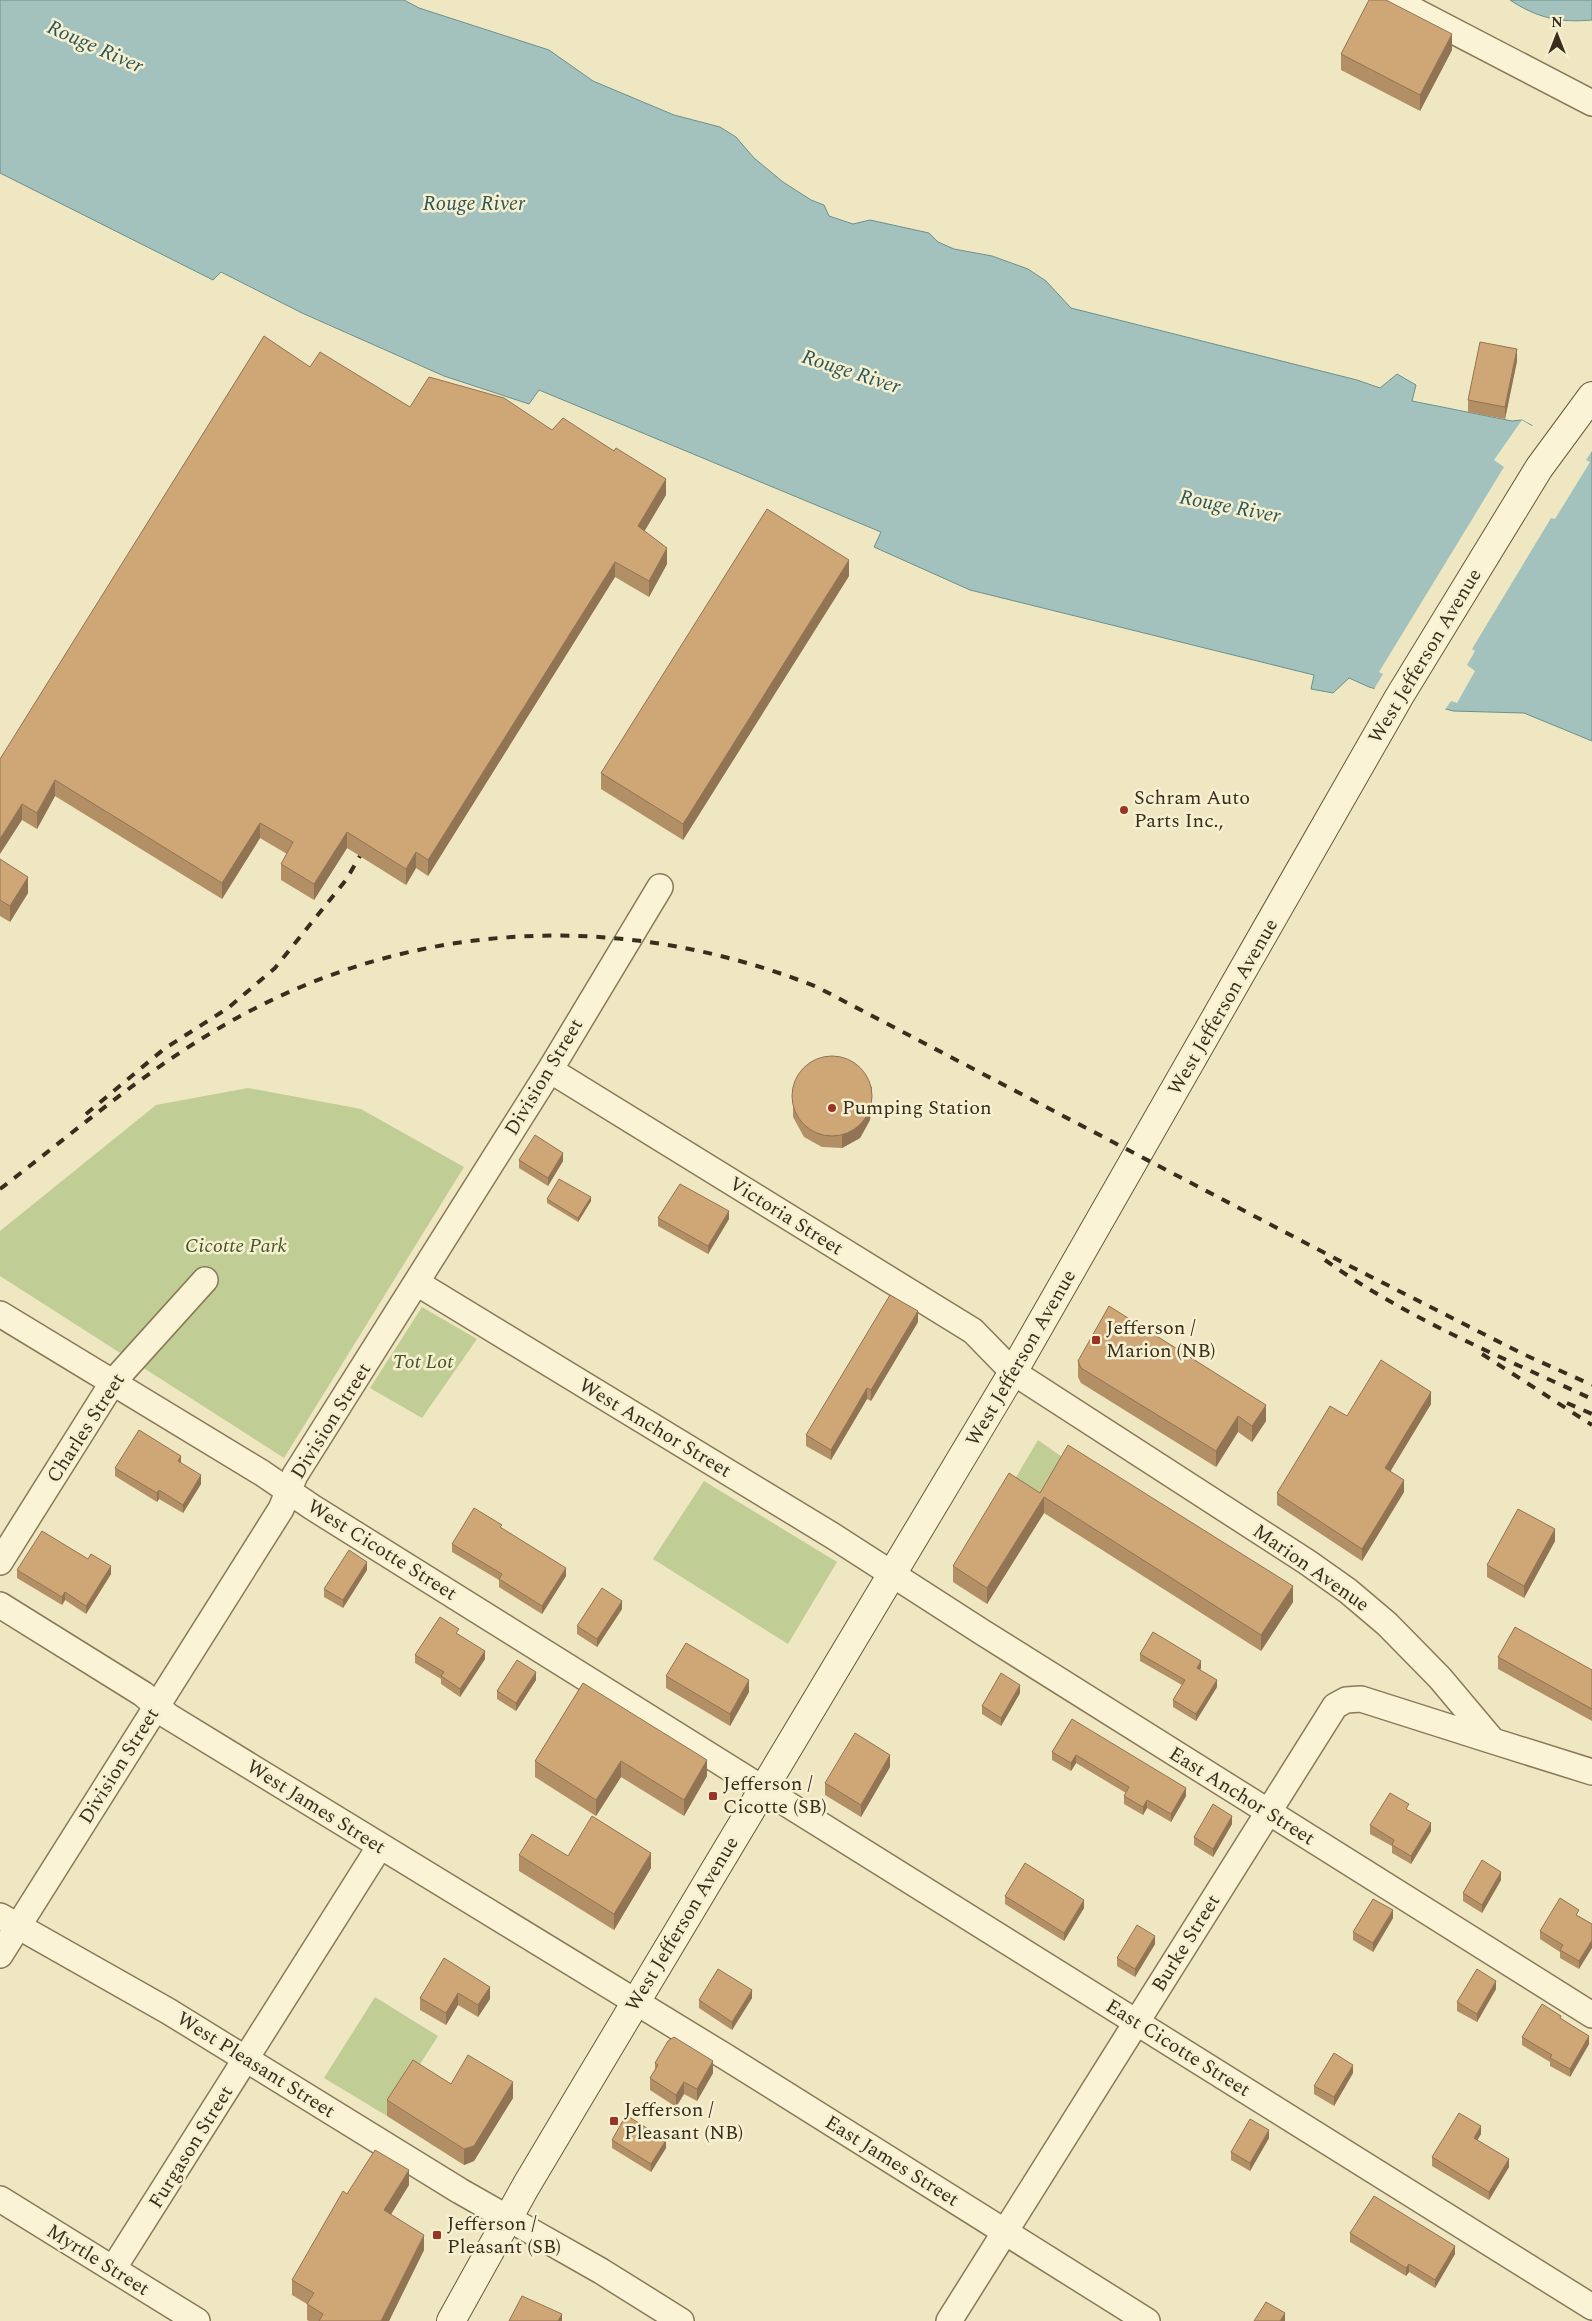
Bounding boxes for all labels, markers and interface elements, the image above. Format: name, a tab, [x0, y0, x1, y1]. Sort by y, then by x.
north arrow	[1532, 10, 1582, 60]
water label: Rouge River	[42, 12, 149, 83]
text: N	[1551, 12, 1563, 33]
water label: Rouge River	[423, 188, 526, 220]
water label: Rouge River	[797, 341, 905, 403]
water label: Rouge River	[1177, 482, 1284, 533]
street label: West Jefferson Avenue	[1361, 563, 1489, 749]
place label: Schram Auto Parts Inc.,	[1134, 783, 1250, 836]
marker: Schram Auto Parts Inc.,	[1118, 804, 1130, 816]
street label: West Jefferson Avenue	[1160, 913, 1286, 1101]
street label: Division Street	[497, 1013, 591, 1141]
place label: Pumping Station	[842, 1093, 992, 1123]
marker: Pumping Station	[826, 1102, 838, 1114]
street label: Victoria Street	[723, 1169, 849, 1263]
park label: Cicotte Park	[185, 1231, 288, 1261]
street label: West Jefferson Avenue	[958, 1264, 1084, 1452]
place label: Jefferson / Marion (NB)	[1106, 1313, 1216, 1366]
marker: Jefferson / Marion (NB)	[1090, 1334, 1102, 1346]
park label: Tot Lot	[393, 1347, 454, 1377]
street label: Division Street	[283, 1357, 379, 1485]
street label: Charles Street	[39, 1367, 133, 1489]
street label: West Anchor Street	[573, 1370, 737, 1486]
street label: West Cicotte Street	[301, 1492, 463, 1608]
street label: Marion Avenue	[1246, 1517, 1376, 1619]
street label: Division Street	[71, 1702, 167, 1830]
street label: East Anchor Street	[1163, 1739, 1321, 1853]
street label: West James Street	[240, 1752, 392, 1862]
place label: Jefferson / Cicotte (SB)	[723, 1769, 827, 1822]
marker: Jefferson / Cicotte (SB)	[707, 1790, 719, 1802]
street label: West Jefferson Avenue	[618, 1831, 746, 2017]
street label: Burke Street	[1144, 1888, 1228, 1998]
street label: East Cicotte Street	[1100, 1991, 1256, 2105]
street label: West Pleasant Street	[171, 2004, 341, 2126]
street label: Furgason Street	[141, 2080, 241, 2214]
place label: Jefferson / Pleasant (NB)	[624, 2095, 743, 2148]
street label: East James Street	[819, 2108, 965, 2214]
marker: Jefferson / Pleasant (NB)	[608, 2115, 620, 2127]
place label: Jefferson / Pleasant (SB)	[447, 2209, 561, 2262]
street label: Myrtle Street	[41, 2216, 155, 2304]
marker: Jefferson / Pleasant (SB)	[431, 2229, 443, 2241]

